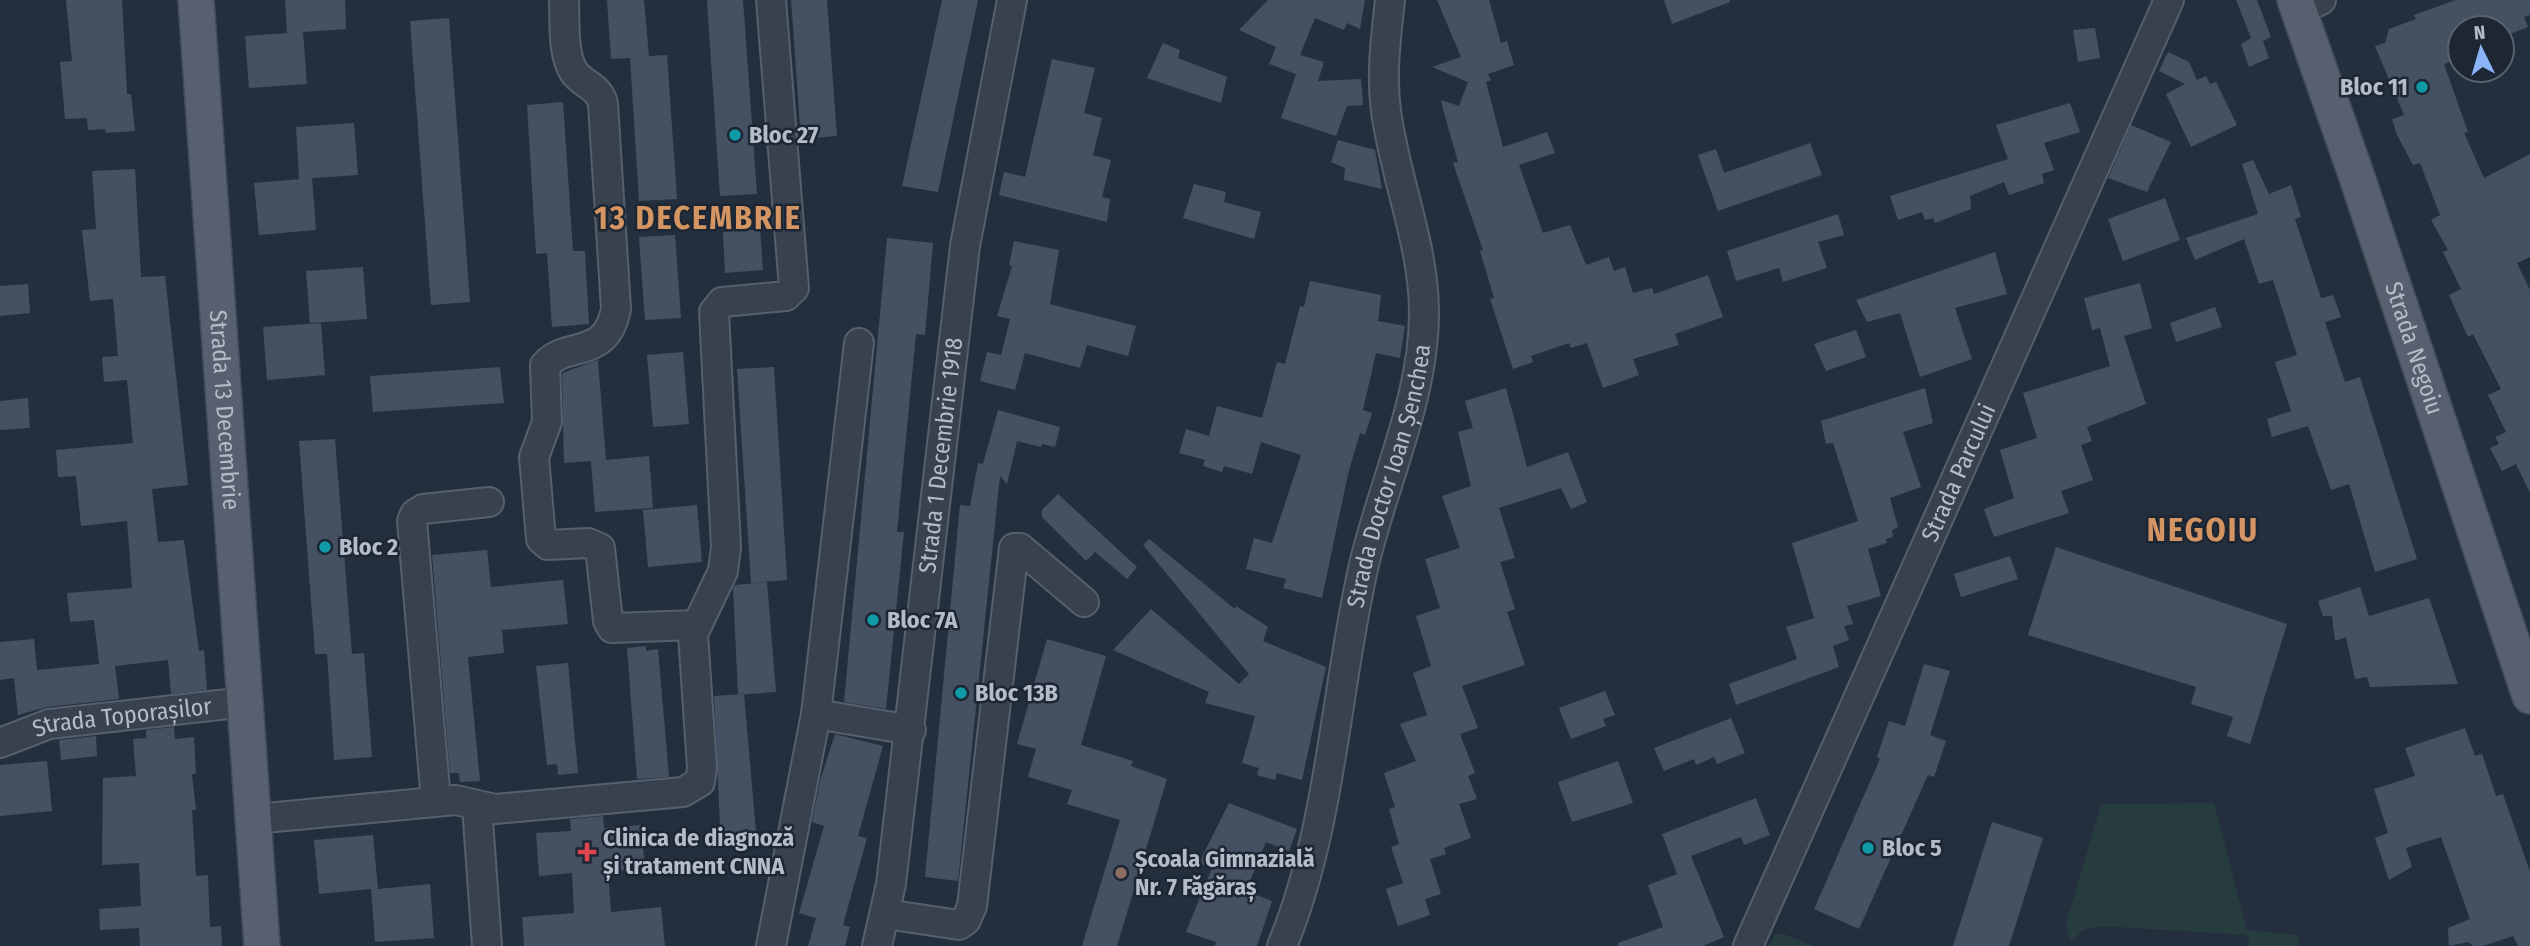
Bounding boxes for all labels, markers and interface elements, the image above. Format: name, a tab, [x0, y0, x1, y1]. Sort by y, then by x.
north arrow	[2446, 14, 2516, 84]
text: N	[2473, 21, 2486, 45]
place label: Bloc 11	[2340, 73, 2408, 101]
marker: Bloc 11	[2414, 79, 2430, 95]
place label: Bloc 27	[749, 121, 818, 149]
marker: Bloc 27	[727, 127, 743, 143]
district label: 13 DECEMBRIE	[594, 199, 802, 237]
street label: Strada Negoiu	[2379, 278, 2449, 418]
street label: Strada 13 Decembrie	[204, 309, 246, 511]
street label: Strada 1 Decembrie 1918	[913, 336, 968, 575]
street label: Strada Doctor Ioan Șenchea	[1341, 343, 1436, 610]
street label: Strada Parcului	[1916, 400, 2001, 546]
district label: NEGOIU	[2147, 511, 2259, 549]
place label: Bloc 2	[339, 533, 398, 561]
marker: Bloc 2	[317, 539, 333, 555]
place label: Bloc 7A	[887, 606, 959, 634]
marker: Bloc 7A	[865, 612, 881, 628]
place label: Bloc 13B	[975, 679, 1058, 707]
marker: Bloc 13B	[953, 685, 969, 701]
street label: Strada Toporașilor	[28, 692, 214, 743]
place label: Clinica de diagnoză și tratament CNNA	[603, 824, 794, 882]
place label: Bloc 5	[1882, 834, 1942, 862]
marker: Bloc 5	[1860, 840, 1876, 856]
marker: Clinica de diagnoză și tratament CNNA	[577, 842, 597, 862]
place label: Școala Gimnazială Nr. 7 Făgăraș	[1135, 845, 1315, 903]
marker: Școala Gimnazială Nr. 7 Făgăraș	[1113, 865, 1129, 881]

